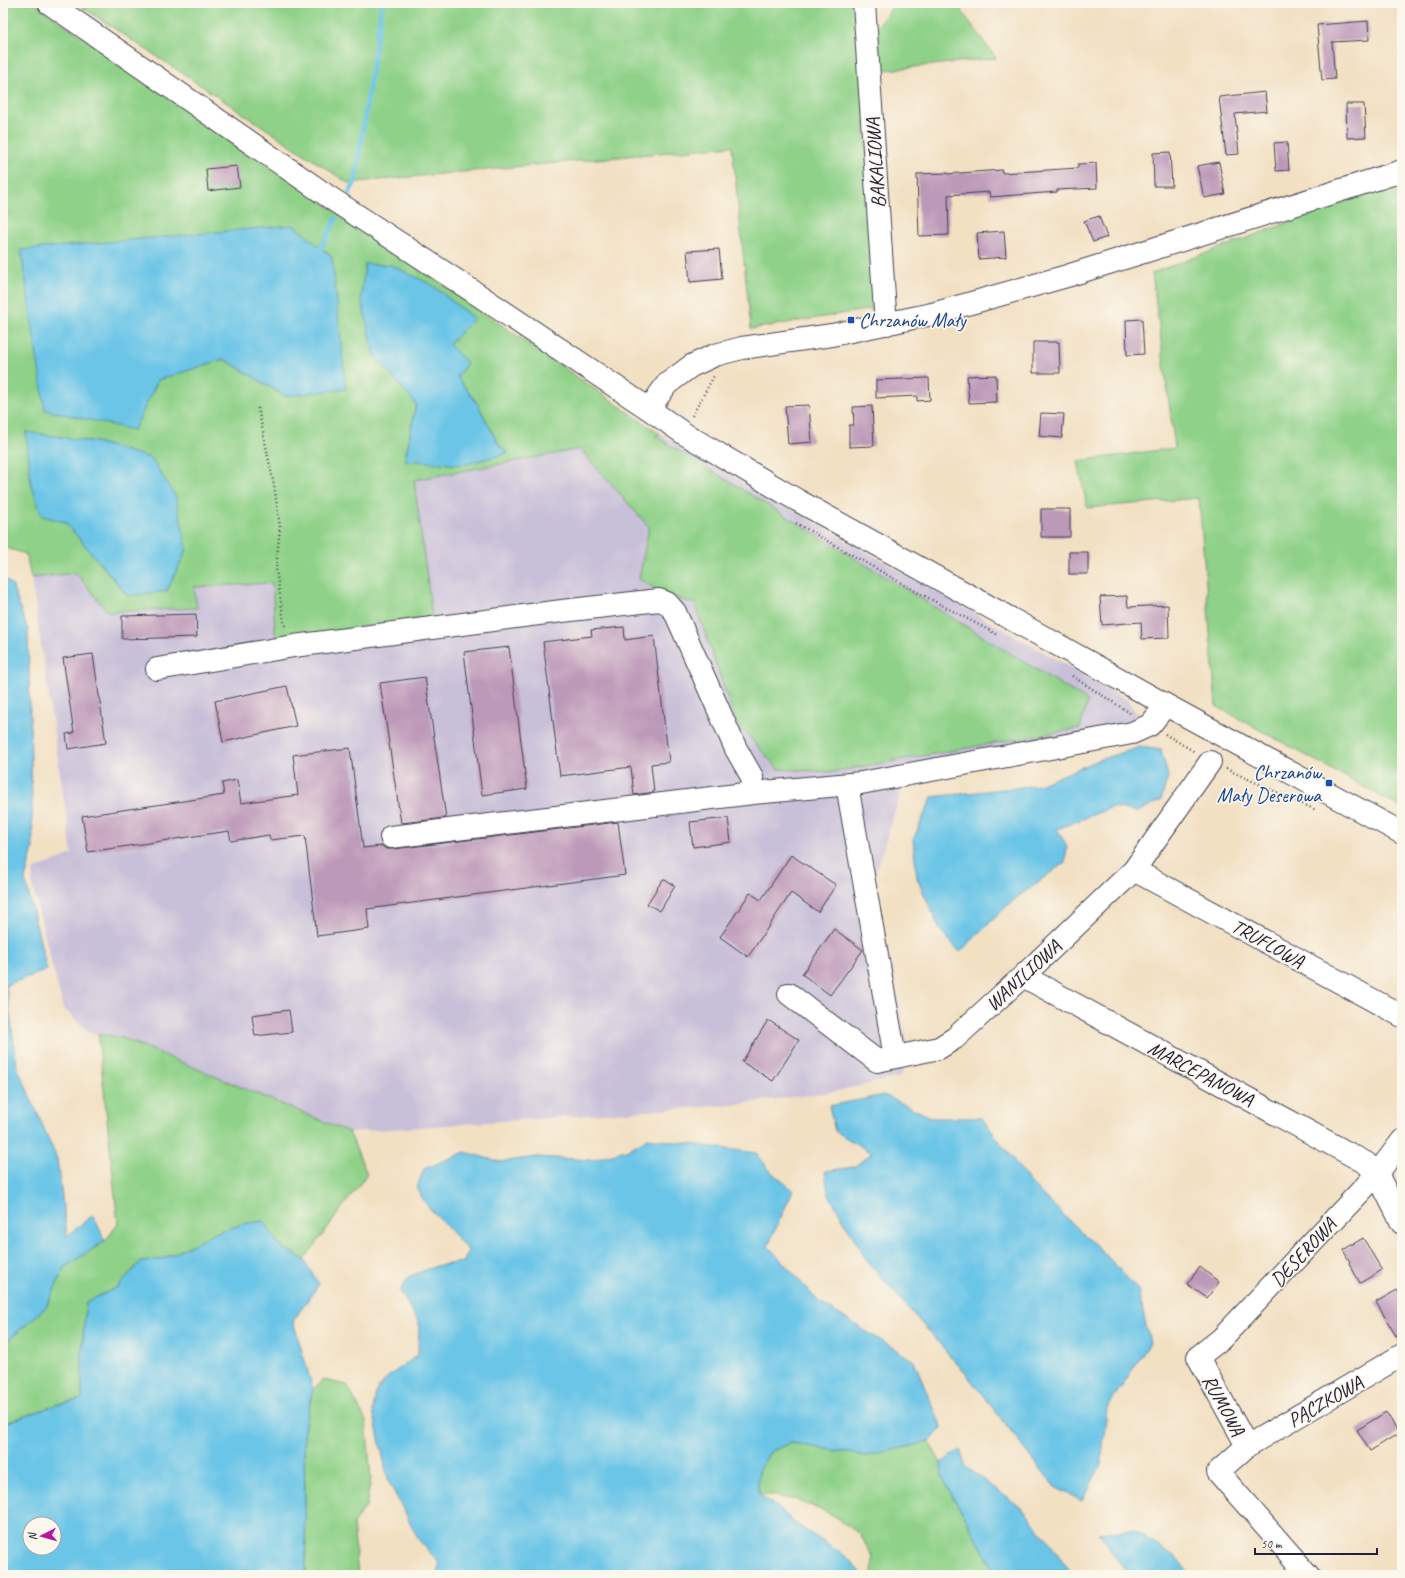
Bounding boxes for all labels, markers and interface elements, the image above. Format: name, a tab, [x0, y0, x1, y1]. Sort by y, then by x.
street label: BAKALIOWA	[860, 116, 891, 209]
place label: Chrzanów Mały	[859, 308, 968, 333]
marker: Chrzanów Mały	[846, 315, 856, 325]
place label: Chrzanów Mały Deserowa	[1217, 760, 1323, 808]
marker: Chrzanów Mały Deserowa	[1324, 778, 1334, 788]
street label: TRUFLOWA	[1227, 913, 1309, 974]
street label: WANILIOWA	[981, 934, 1067, 1016]
street label: MARCEPANOWA	[1144, 1035, 1259, 1112]
street label: DESEROWA	[1265, 1212, 1342, 1292]
street label: PĄCZKOWA	[1283, 1369, 1368, 1433]
street label: RUMOWA	[1197, 1370, 1251, 1441]
north arrow	[22, 1516, 62, 1556]
scale bar	[1255, 1530, 1377, 1556]
text: N	[25, 1531, 39, 1541]
text: 50 m	[1261, 1536, 1283, 1552]

